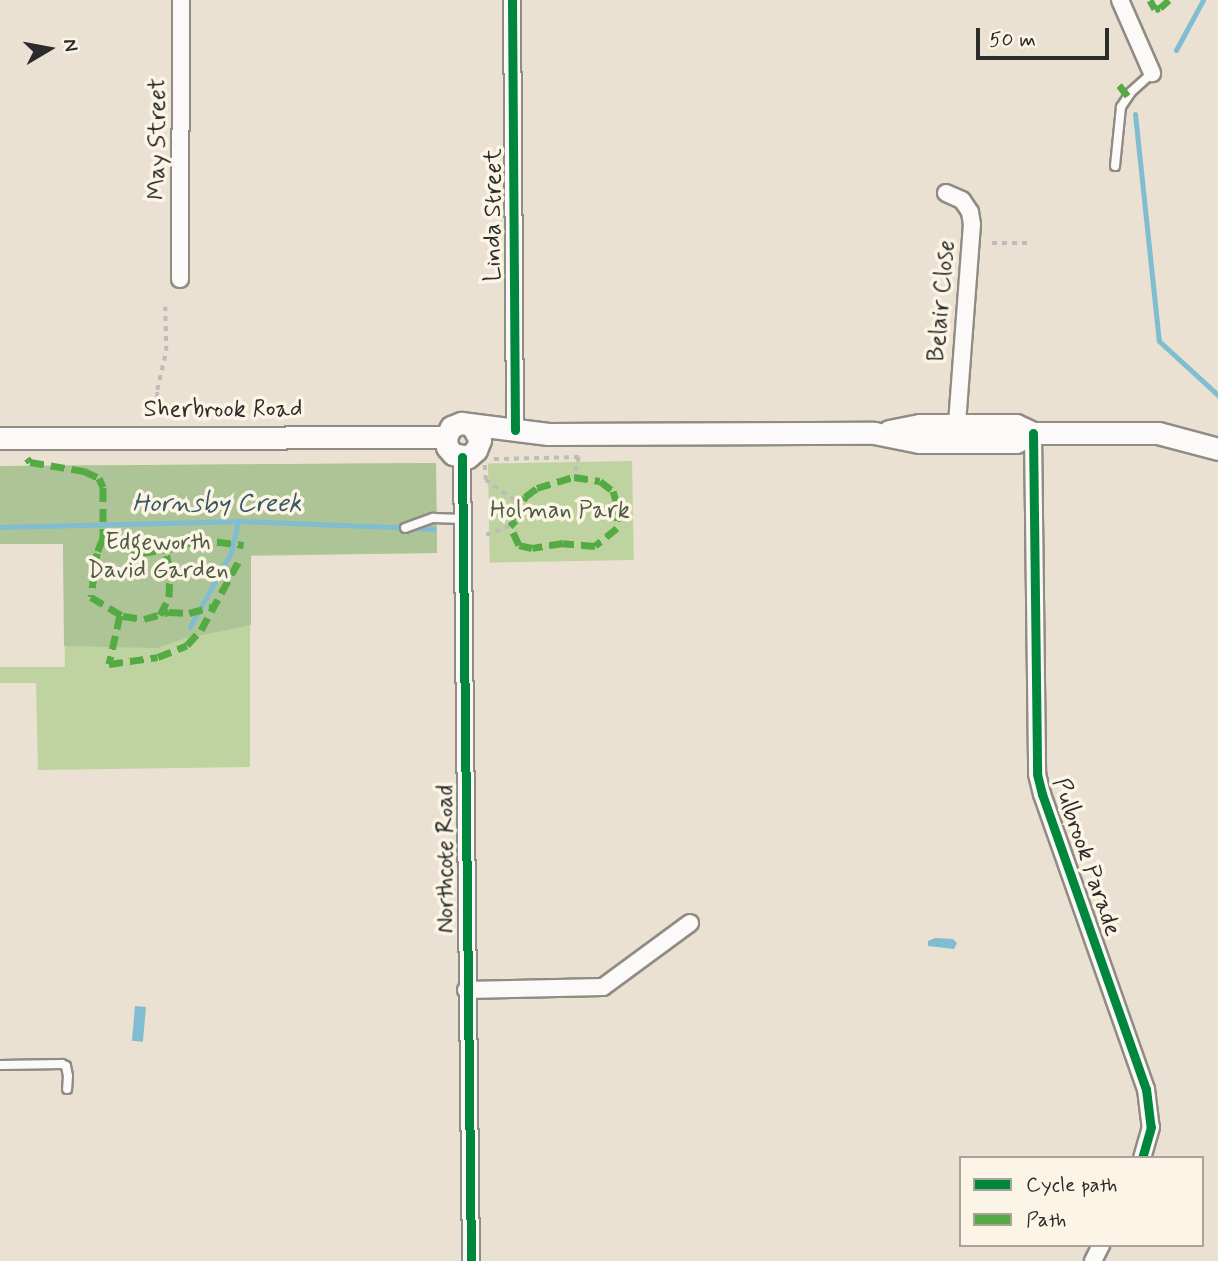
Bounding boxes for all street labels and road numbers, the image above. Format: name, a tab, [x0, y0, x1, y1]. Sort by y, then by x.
street label: May Street	[144, 79, 172, 199]
street label: Linda Street	[480, 148, 508, 282]
street label: Belair Close	[922, 239, 962, 363]
street label: Sherbrook Road	[145, 396, 301, 424]
street label: Pulbrook Parade	[1046, 775, 1126, 939]
street label: Northcote Road	[432, 785, 460, 933]

